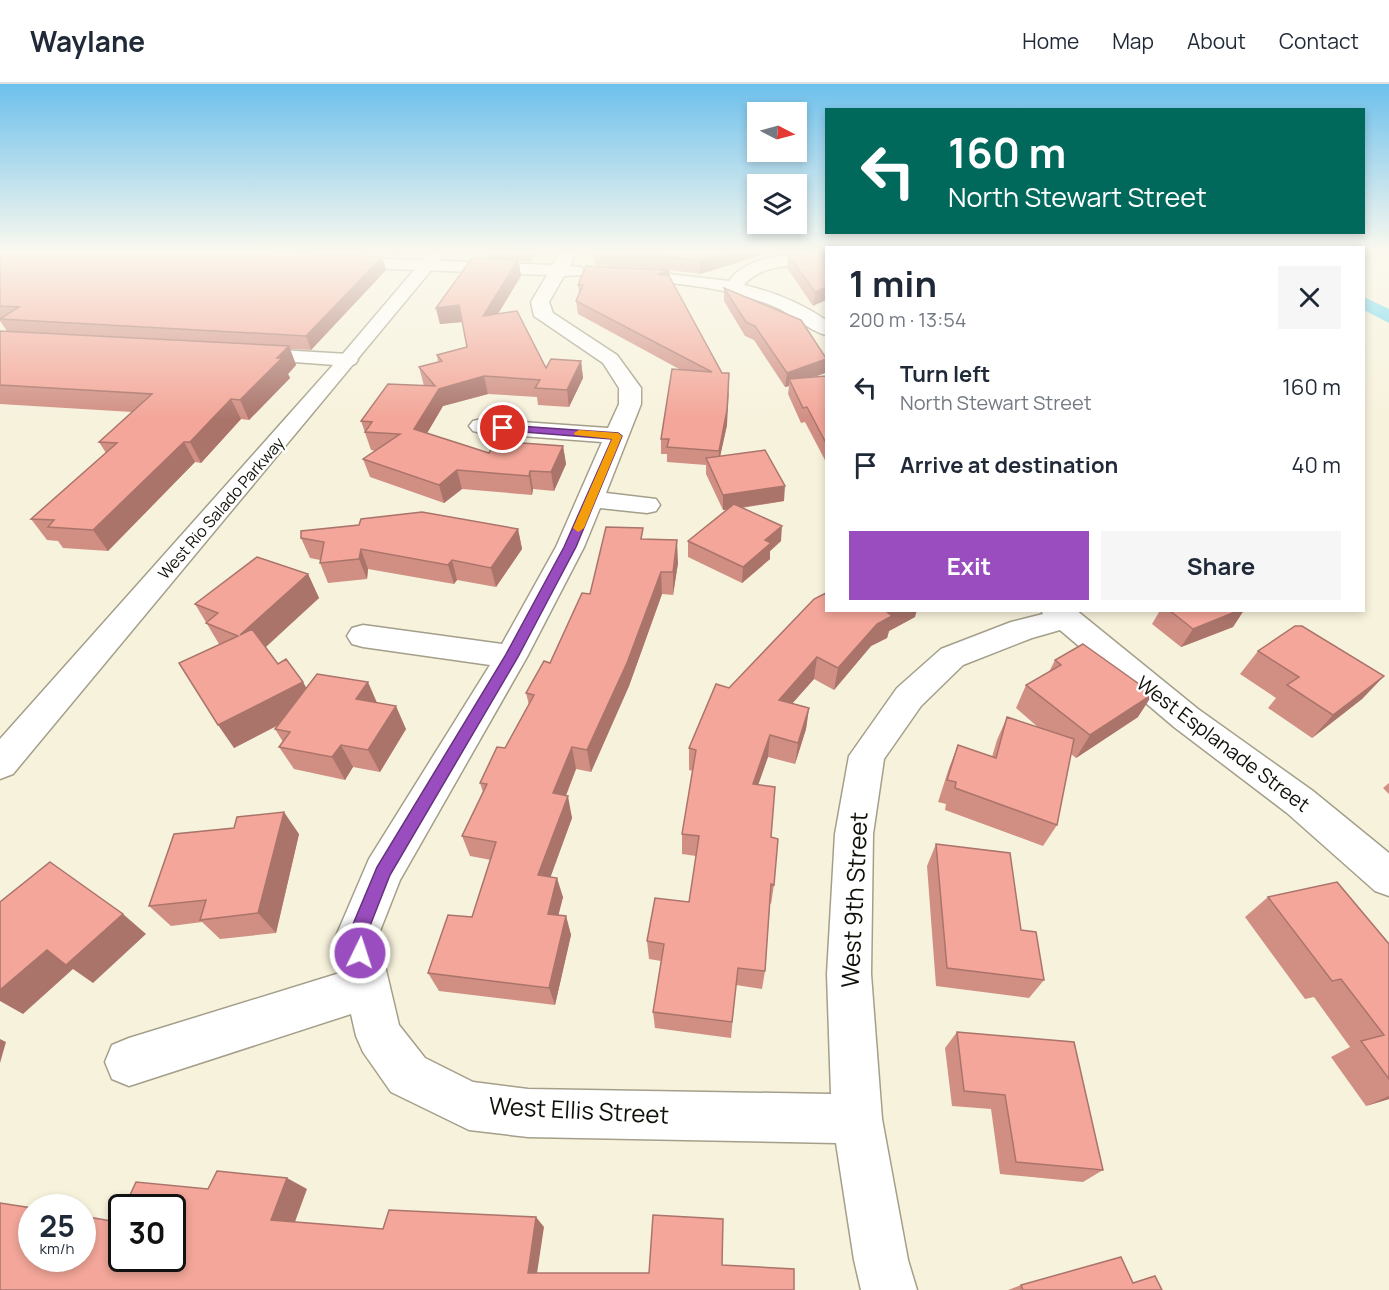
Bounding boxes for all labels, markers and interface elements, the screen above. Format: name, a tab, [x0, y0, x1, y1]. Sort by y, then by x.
text: Waylane	[30, 22, 145, 60]
text: Home	[1022, 27, 1079, 55]
text: Map	[1112, 27, 1154, 55]
text: About	[1187, 27, 1246, 55]
text: Contact	[1279, 27, 1359, 55]
north arrow	[747, 102, 807, 162]
map controls	[747, 102, 807, 234]
text: 160 m	[948, 123, 1066, 181]
icon: left	[849, 132, 927, 210]
button: layers	[747, 174, 807, 234]
text: North Stewart Street	[948, 178, 1207, 215]
text: 1 min	[849, 259, 937, 308]
button: close	[1278, 266, 1341, 329]
text: 200 m · 13:54	[849, 306, 966, 333]
text: Turn left	[900, 359, 990, 389]
icon: left	[849, 371, 882, 404]
text: 160 m	[1282, 372, 1341, 402]
text: North Stewart Street	[900, 389, 1092, 416]
pin	[477, 402, 528, 453]
icon: arrive	[486, 411, 519, 444]
street label: West Rio Salado Parkway	[153, 432, 289, 584]
icon: arrive	[849, 449, 882, 482]
text: Arrive at destination	[900, 450, 1118, 480]
text: 40 m	[1292, 450, 1341, 480]
button: Exit	[849, 531, 1089, 600]
button: Share	[1101, 531, 1341, 600]
street label: West Esplanade Street	[1131, 669, 1315, 818]
street label: West 9th Street	[832, 811, 875, 989]
position arrow	[328, 921, 392, 985]
street label: West Ellis Street	[488, 1088, 670, 1131]
speed limit sign: 30	[108, 1194, 186, 1272]
text: 25	[39, 1205, 75, 1246]
text: km/h	[40, 1238, 74, 1259]

